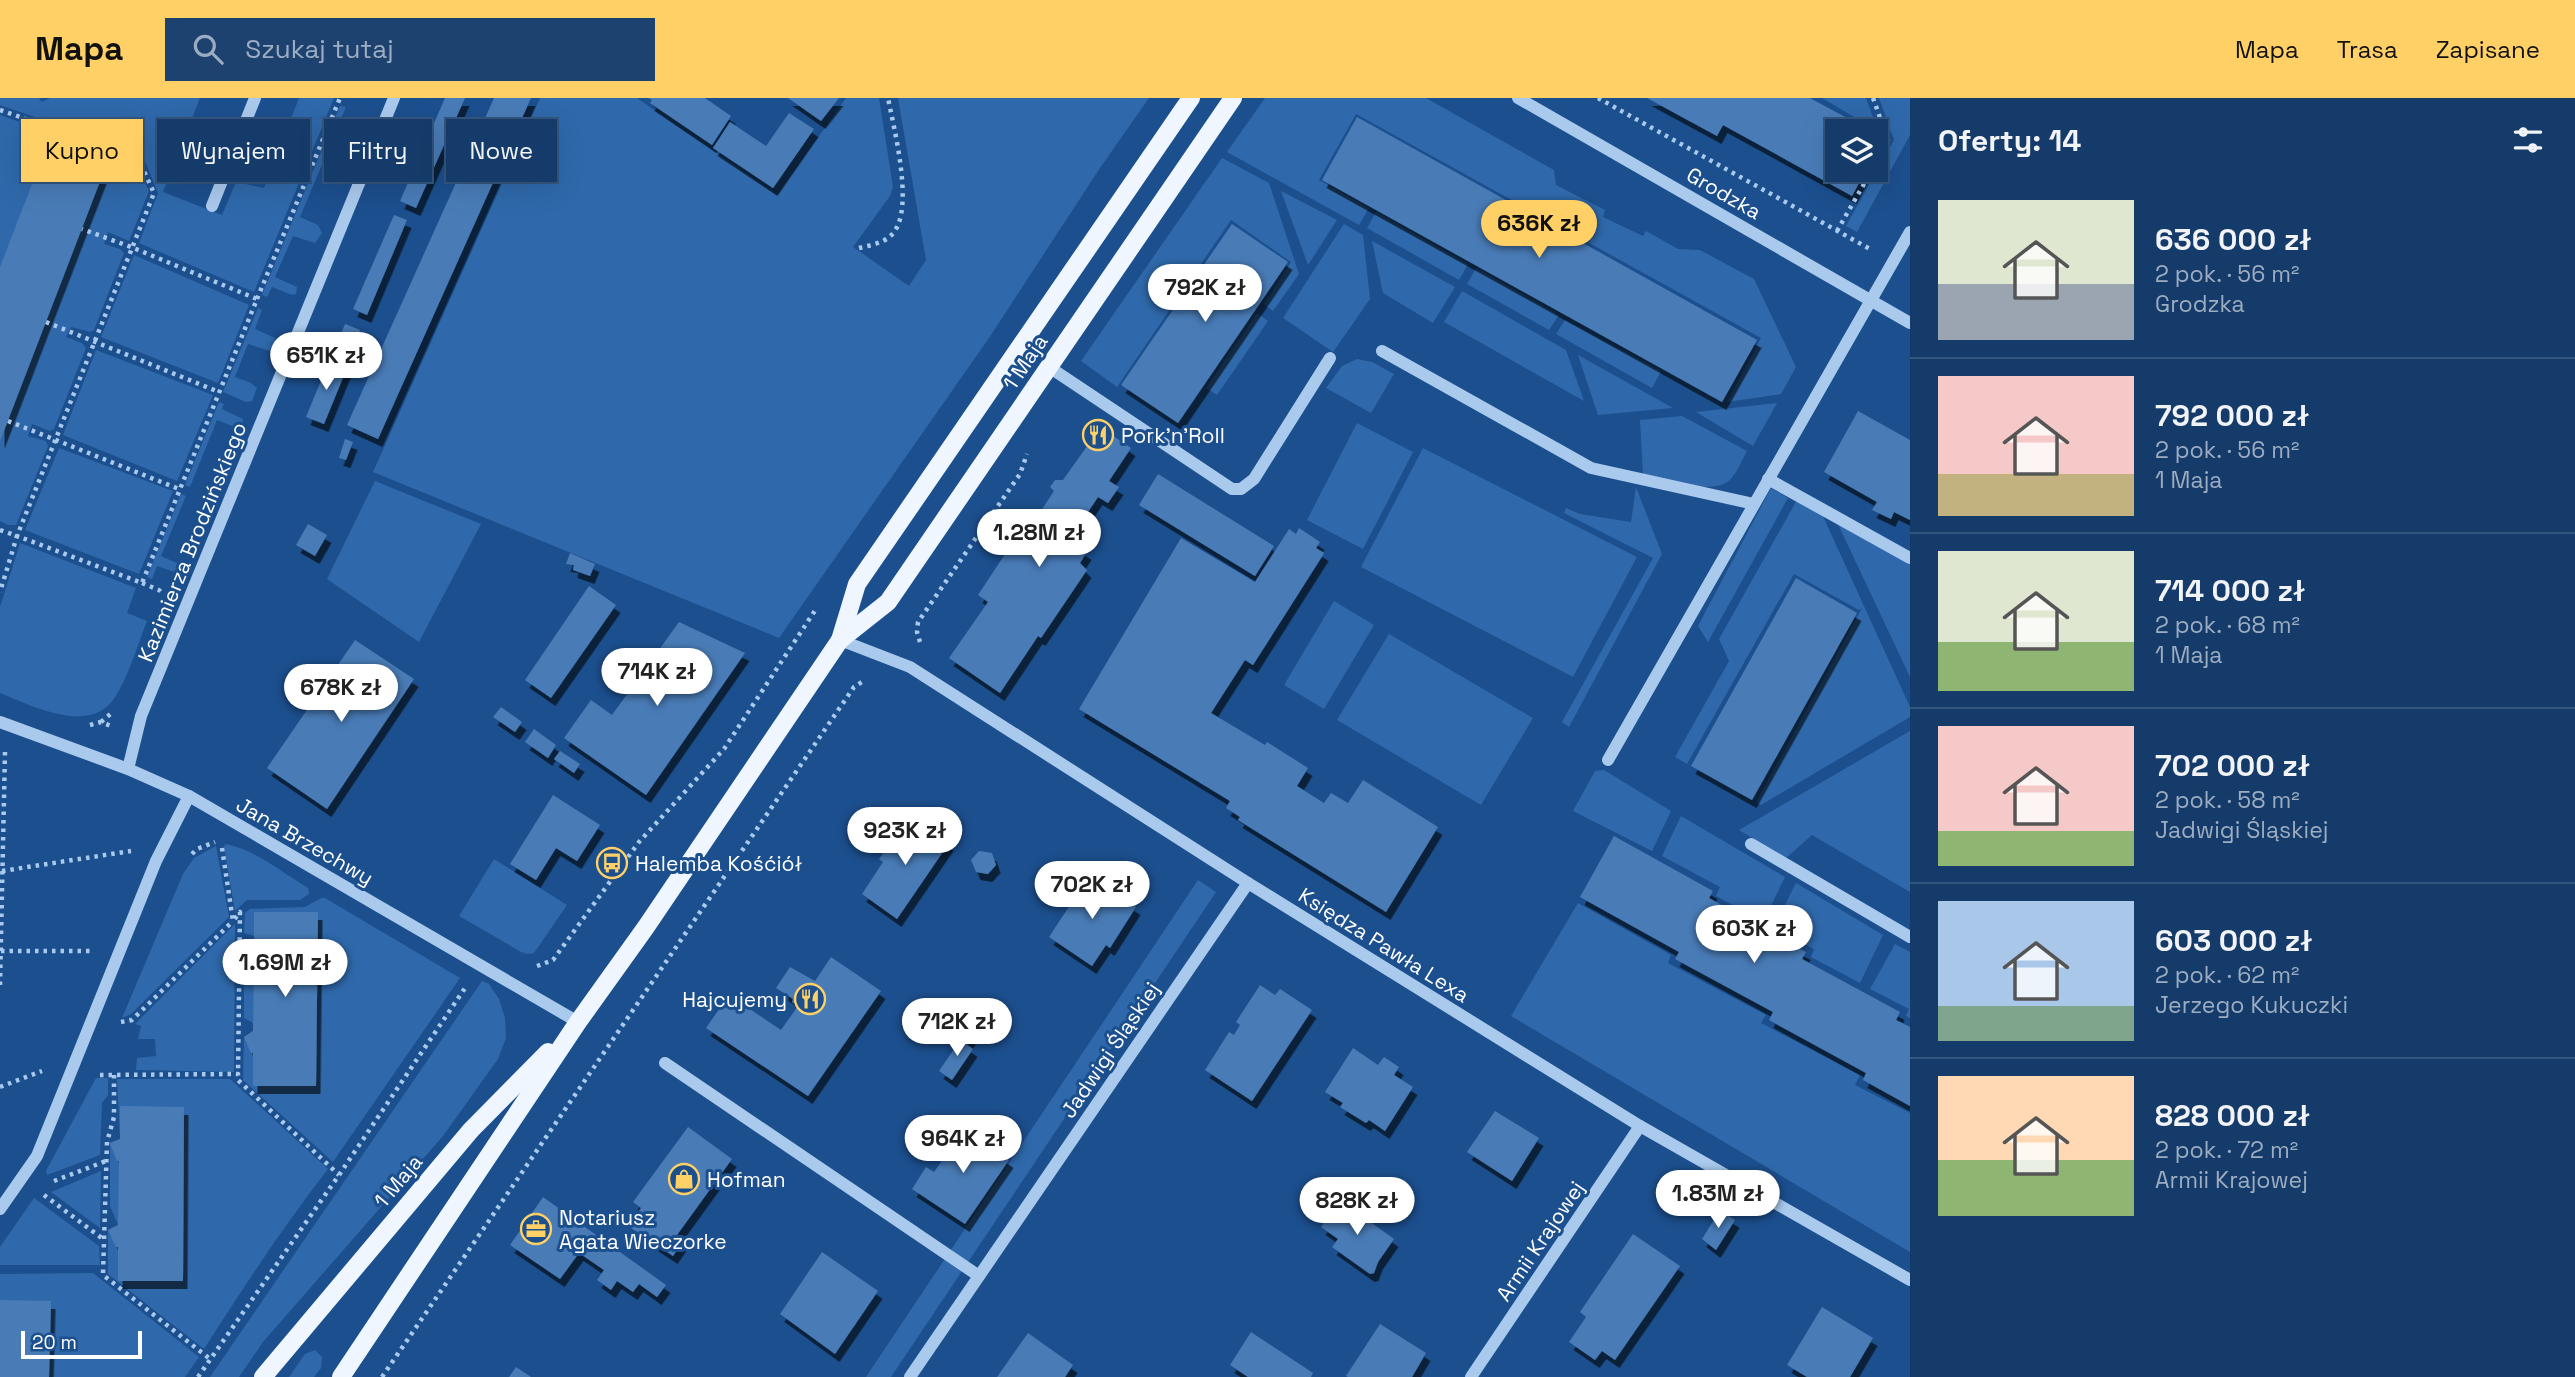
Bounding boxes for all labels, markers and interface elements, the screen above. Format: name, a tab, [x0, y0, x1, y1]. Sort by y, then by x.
search box	[165, 18, 655, 81]
text: Mapa	[35, 28, 123, 70]
icon: search	[189, 30, 227, 68]
text: Szukaj tutaj	[245, 32, 394, 66]
text: Mapa	[2235, 34, 2299, 65]
text: Trasa	[2337, 34, 2398, 65]
text: Zapisane	[2436, 34, 2540, 65]
chip: Kupno	[21, 119, 143, 182]
chip: Wynajem	[157, 119, 310, 182]
chip: Filtry	[324, 119, 432, 182]
chip: Nowe	[446, 119, 557, 182]
map controls	[1825, 119, 1888, 182]
button: layers	[1825, 119, 1888, 182]
text: Oferty: 14	[1938, 121, 2081, 160]
icon: filters	[2509, 121, 2547, 159]
street label: Grodzka	[1682, 161, 1766, 225]
pin: 636K zł	[1474, 200, 1604, 260]
text: 636K zł	[1497, 208, 1581, 238]
text: 636 000 zł	[2155, 220, 2312, 259]
icon: home	[1994, 228, 2078, 312]
text: 2 pok. · 56 m²	[2155, 259, 2299, 289]
pin: 792K zł	[1140, 264, 1270, 324]
text: 792K zł	[1164, 272, 1246, 302]
text: Grodzka	[2155, 289, 2245, 319]
street label: 1 Maja	[997, 329, 1053, 395]
pin: 651K zł	[261, 332, 391, 392]
text: 651K zł	[286, 340, 366, 370]
text: 792 000 zł	[2155, 396, 2309, 435]
icon: home	[1994, 404, 2078, 488]
street label: Kazimierza Brodzińskiego	[132, 418, 252, 666]
restaurant icon: Pork'n'Roll	[1081, 418, 1115, 452]
place label: Pork'n'Roll	[1121, 422, 1225, 449]
text: 2 pok. · 56 m²	[2155, 435, 2299, 465]
text: 1 Maja	[2155, 465, 2223, 495]
pin: 1.28M zł	[967, 510, 1111, 569]
text: 1.28M zł	[993, 517, 1085, 547]
text: 714 000 zł	[2155, 571, 2305, 610]
icon: home	[1994, 579, 2078, 663]
text: 2 pok. · 68 m²	[2155, 610, 2300, 640]
text: 1 Maja	[2155, 640, 2223, 670]
pin: 714K zł	[592, 648, 722, 708]
text: 714K zł	[617, 656, 697, 686]
pin: 678K zł	[276, 664, 406, 724]
text: 678K zł	[300, 672, 382, 702]
text: 702 000 zł	[2155, 746, 2310, 785]
icon: home	[1994, 754, 2078, 838]
text: 2 pok. · 58 m²	[2155, 785, 2300, 815]
street label: Jana Brzechwy	[232, 791, 378, 891]
pin: 923K zł	[840, 808, 970, 867]
text: 923K zł	[863, 815, 947, 845]
text: Jadwigi Śląskiej	[2155, 815, 2328, 845]
bus stop icon: Halemba Kośćiół	[595, 846, 629, 880]
place label: Halemba Kośćiół	[635, 850, 803, 877]
pin: 702K zł	[1027, 862, 1157, 921]
text: 702K zł	[1051, 869, 1133, 899]
street label: Księdza Pawła Lexa	[1294, 882, 1474, 1008]
pin: 603K zł	[1689, 906, 1819, 965]
text: 603K zł	[1712, 913, 1796, 943]
text: 603 000 zł	[2155, 921, 2313, 960]
icon: home	[1994, 929, 2078, 1013]
pin: 1.69M zł	[213, 940, 357, 999]
text: 1.69M zł	[239, 947, 331, 977]
text: 2 pok. · 62 m²	[2155, 960, 2299, 990]
street label: Jadwigi Śląskiej	[1055, 977, 1165, 1123]
restaurant icon: Hajcujemy	[793, 982, 827, 1016]
place label: Hajcujemy	[682, 986, 787, 1013]
text: Jerzego Kukuczki	[2155, 990, 2348, 1020]
pin: 712K zł	[892, 998, 1022, 1058]
text: 712K zł	[918, 1006, 996, 1036]
text: 828 000 zł	[2155, 1096, 2310, 1135]
icon: home	[1994, 1104, 2078, 1188]
pin: 964K zł	[898, 1116, 1028, 1175]
text: 964K zł	[921, 1123, 1005, 1153]
text: 2 pok. · 72 m²	[2155, 1135, 2298, 1165]
street label: 1 Maja	[368, 1149, 428, 1213]
shop icon: Hofman	[667, 1162, 701, 1196]
text: Armii Krajowej	[2155, 1165, 2308, 1195]
place label: Hofman	[707, 1166, 786, 1193]
pin: 1.83M zł	[1646, 1170, 1790, 1230]
street label: Armii Krajowej	[1490, 1176, 1590, 1306]
pin: 828K zł	[1292, 1178, 1422, 1237]
text: 1.83M zł	[1672, 1178, 1764, 1208]
text: 828K zł	[1316, 1185, 1398, 1215]
place label: Notariusz Agata Wieczorke	[559, 1204, 727, 1255]
office icon: Notariusz Agata Wieczorke	[519, 1212, 553, 1246]
scale bar	[21, 1328, 142, 1360]
text: 20 m	[32, 1330, 77, 1355]

